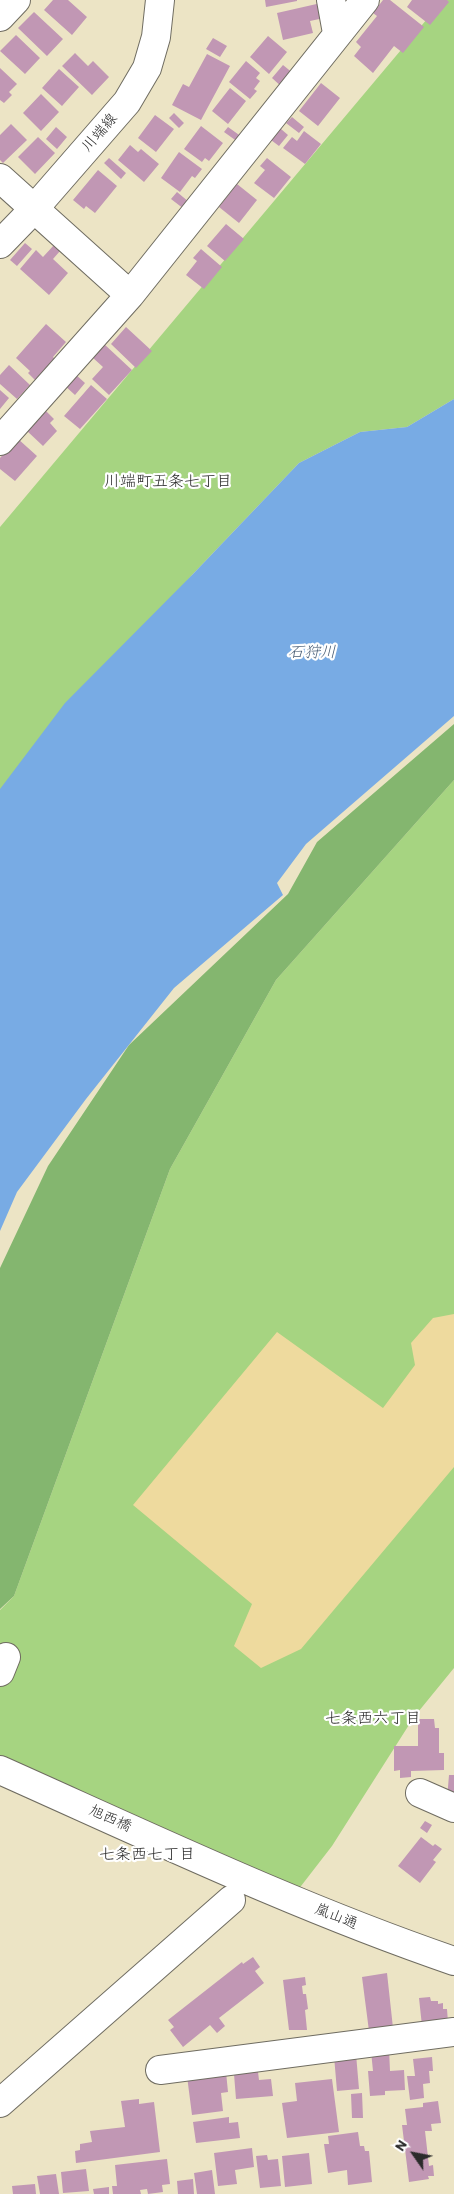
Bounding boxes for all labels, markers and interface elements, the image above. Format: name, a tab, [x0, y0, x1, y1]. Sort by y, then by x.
street label: 川端線	[78, 110, 122, 156]
district label: 川端町五条七丁目	[104, 472, 232, 492]
water label: 石狩川	[288, 643, 336, 663]
district label: 七条西六丁目	[325, 1709, 421, 1729]
street label: 旭西橋	[86, 1802, 134, 1836]
district label: 七条西七丁目	[99, 1845, 195, 1865]
street label: 嵐山通	[312, 1900, 360, 1934]
north arrow	[389, 2129, 439, 2179]
text: N	[391, 2137, 411, 2154]

